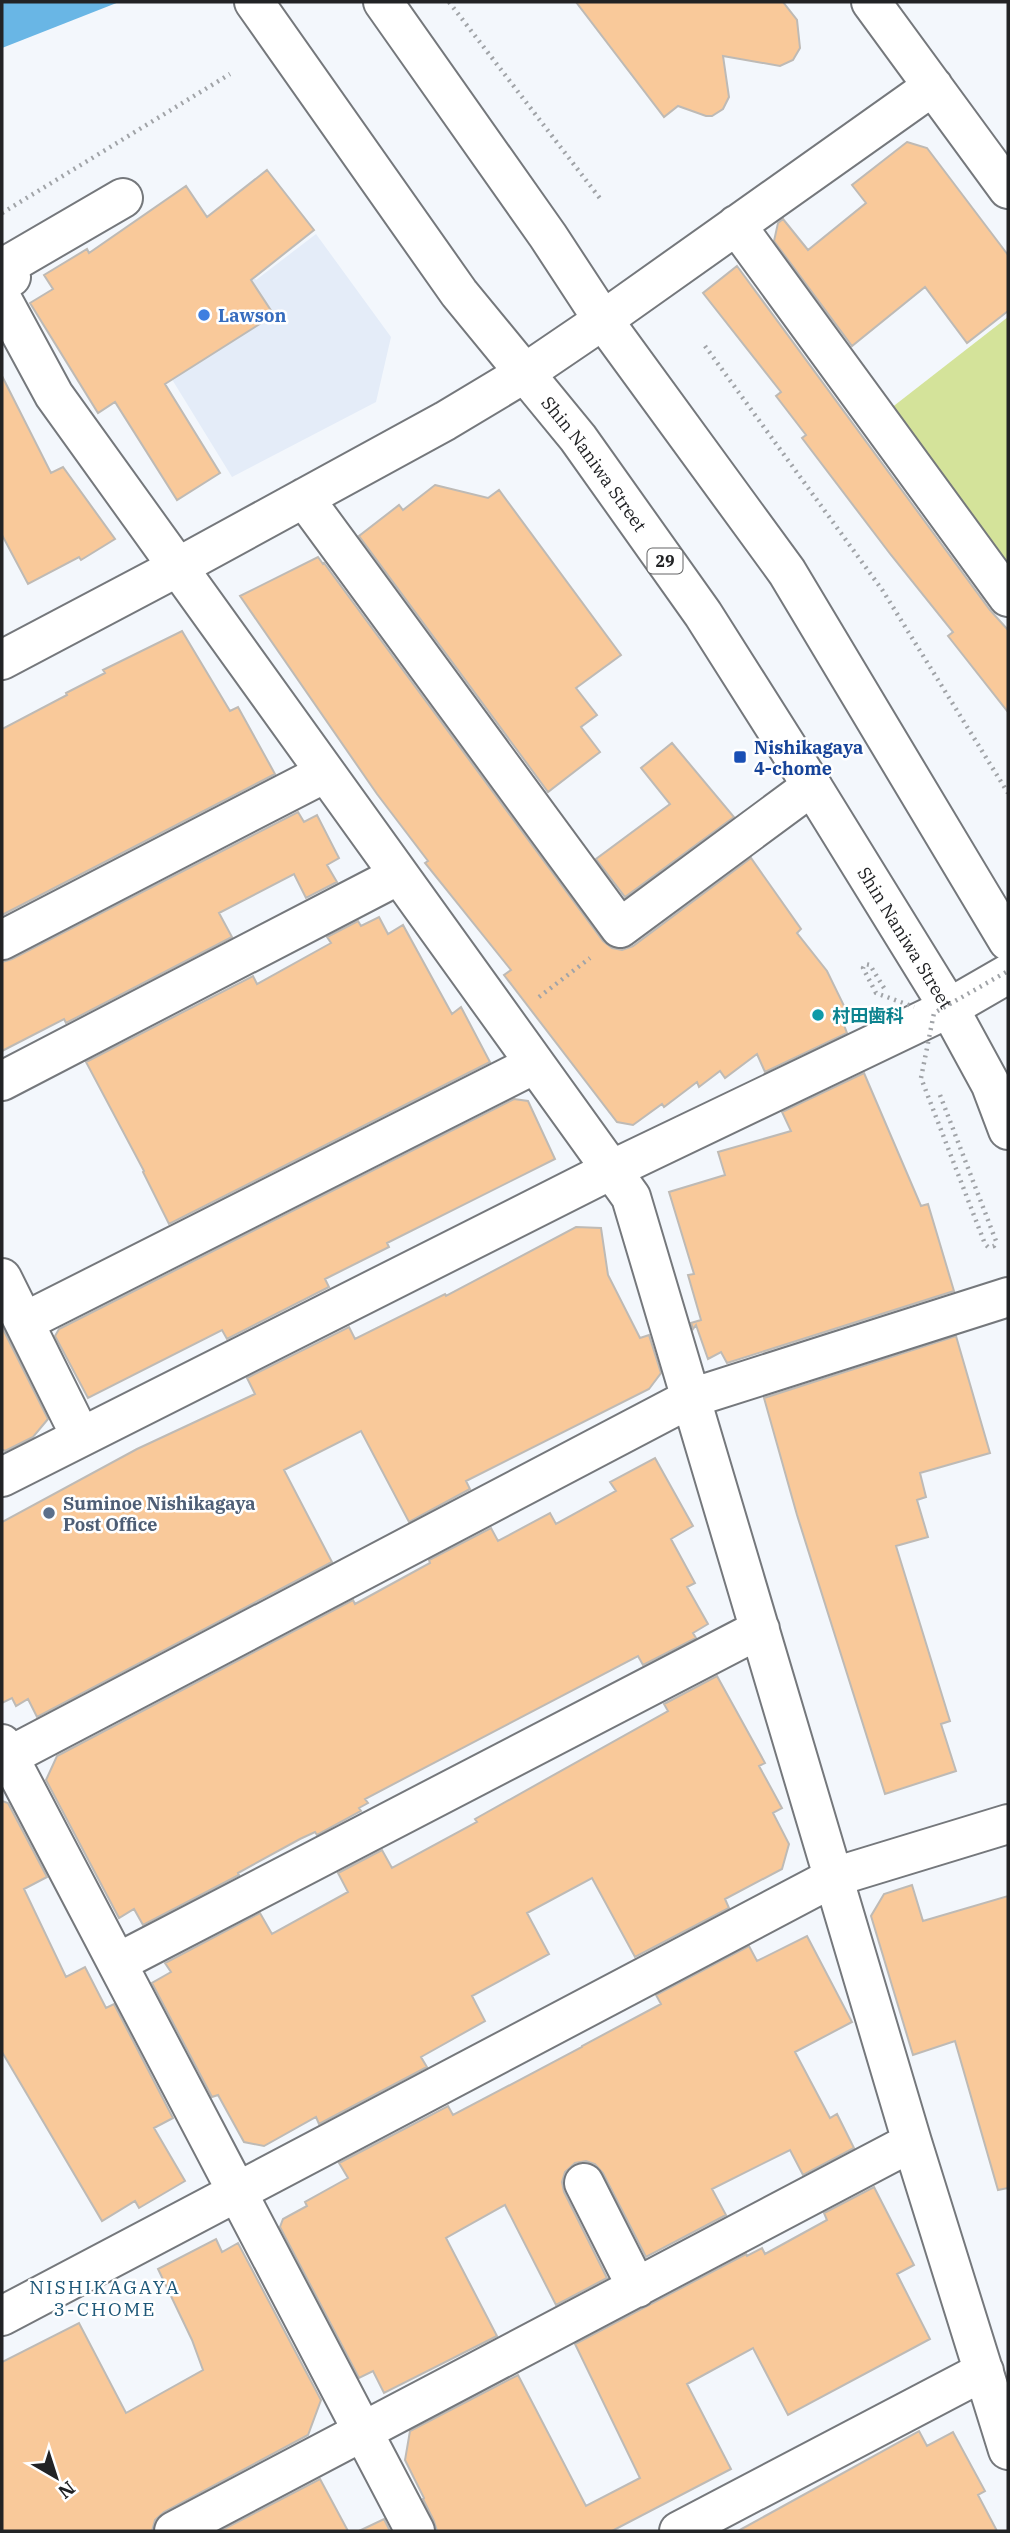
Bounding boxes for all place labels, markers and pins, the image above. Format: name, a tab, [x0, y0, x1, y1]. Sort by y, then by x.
place label: Lawson	[218, 304, 286, 327]
marker: Lawson	[196, 307, 212, 323]
place label: Nishikagaya 4-chome	[754, 736, 863, 780]
marker: Nishikagaya 4-chome	[732, 749, 748, 765]
place label: 村田歯科	[832, 1004, 904, 1027]
marker: 村田歯科	[810, 1007, 826, 1023]
place label: Suminoe Nishikagaya Post Office	[63, 1492, 256, 1536]
marker: Suminoe Nishikagaya Post Office	[41, 1505, 57, 1521]

